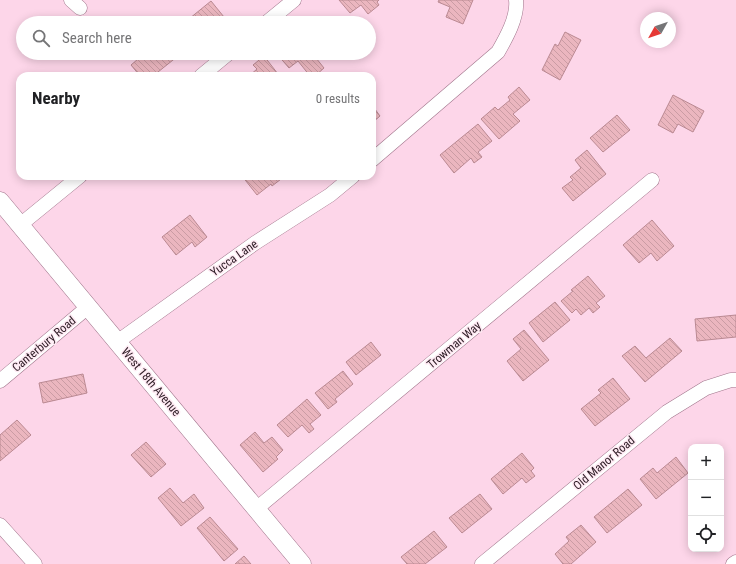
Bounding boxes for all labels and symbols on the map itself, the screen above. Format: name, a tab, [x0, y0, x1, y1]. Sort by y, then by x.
north arrow	[640, 12, 676, 48]
street label: Yucca Lane	[208, 236, 261, 279]
street label: Canterbury Road	[9, 313, 79, 375]
street label: Trowman Way	[424, 318, 484, 372]
street label: West 18th Avenue	[118, 345, 184, 419]
street label: Old Manor Road	[570, 433, 638, 493]

